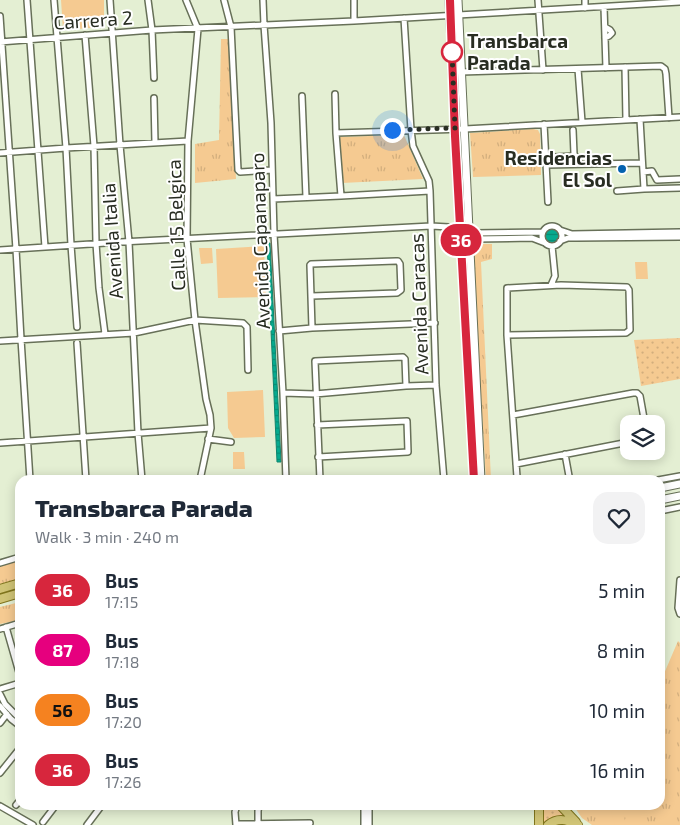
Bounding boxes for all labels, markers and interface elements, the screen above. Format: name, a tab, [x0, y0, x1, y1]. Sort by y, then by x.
street label: Carrera 2	[53, 5, 133, 34]
place label: Transbarca Parada	[467, 29, 568, 74]
marker: Transbarca Parada	[441, 41, 463, 63]
your location	[380, 118, 405, 143]
place label: Residencias El Sol	[504, 146, 613, 191]
street label: Avenida Capanaparo	[245, 152, 274, 330]
street label: Calle 15 Belgica	[162, 159, 189, 291]
marker: Residencias El Sol	[616, 163, 628, 175]
street label: Avenida Italia	[96, 182, 127, 300]
line badge: 36	[438, 224, 484, 256]
text: 36	[451, 229, 471, 251]
street label: Avenida Caracas	[405, 233, 432, 375]
map controls	[620, 415, 665, 460]
button: layers	[620, 415, 665, 460]
button: heart	[593, 492, 645, 544]
text: Transbarca Parada	[35, 493, 253, 522]
text: Walk · 3 min · 240 m	[35, 527, 179, 546]
text: Bus	[105, 569, 139, 592]
text: 36	[52, 579, 73, 601]
text: 5 min	[598, 579, 645, 602]
text: 17:15	[105, 592, 138, 611]
text: Bus	[105, 629, 139, 652]
text: 87	[52, 639, 73, 661]
text: 8 min	[597, 639, 645, 662]
text: 17:18	[105, 652, 139, 671]
text: Bus	[105, 689, 139, 712]
text: 56	[52, 699, 73, 721]
text: 10 min	[589, 699, 645, 722]
text: 17:20	[105, 712, 142, 731]
text: Bus	[105, 749, 139, 772]
text: 36	[52, 759, 73, 781]
text: 16 min	[590, 759, 645, 782]
text: 17:26	[105, 772, 141, 791]

